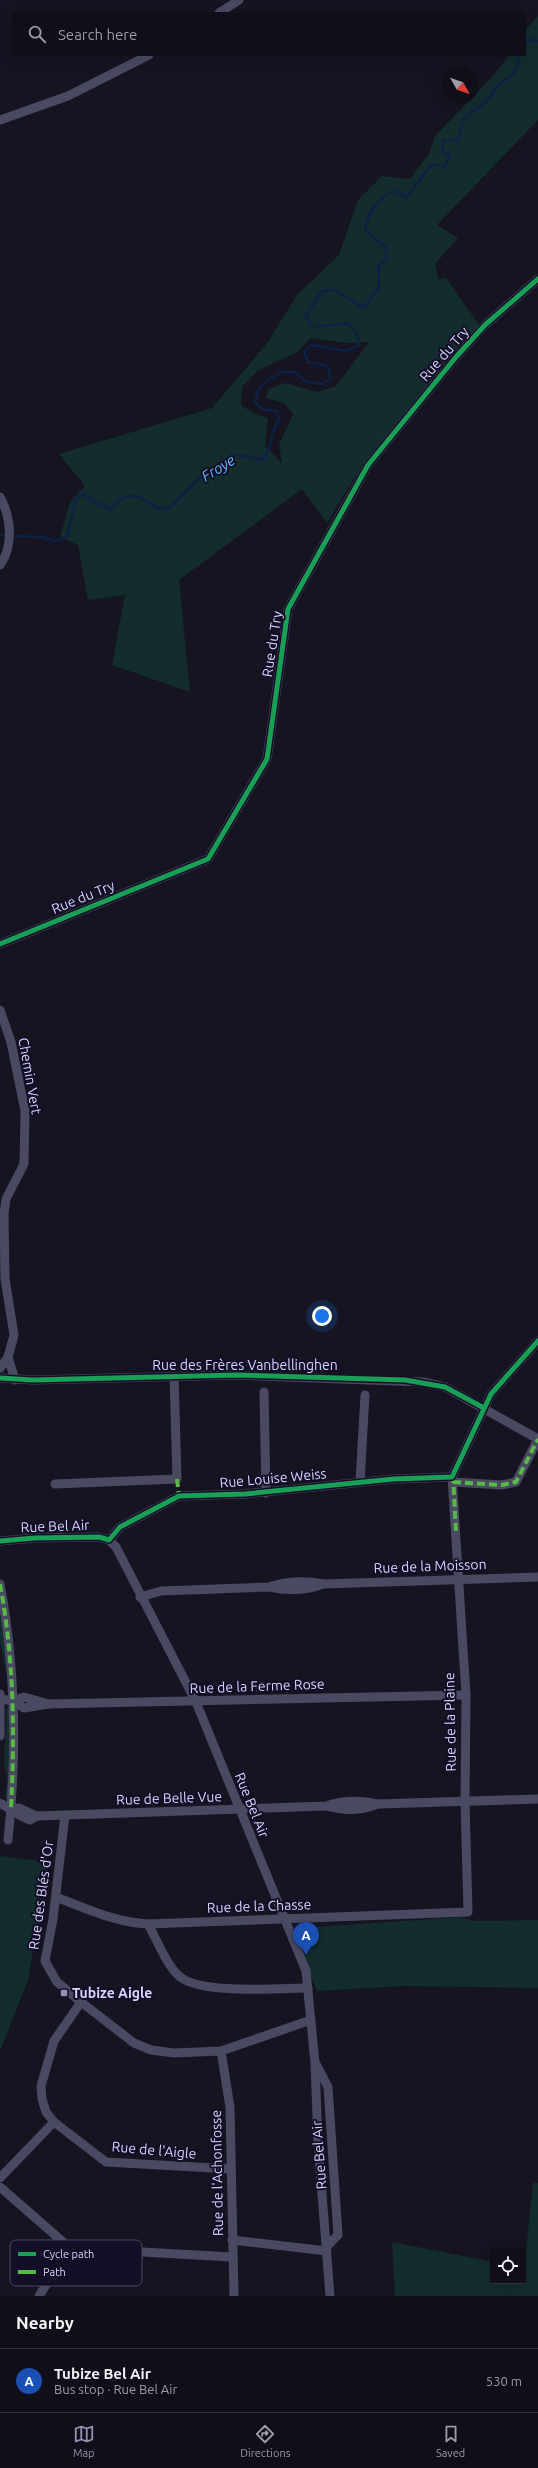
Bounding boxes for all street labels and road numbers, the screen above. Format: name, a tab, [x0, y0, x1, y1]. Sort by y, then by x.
street label: Rue du Try	[416, 323, 472, 384]
street label: Rue du Try	[259, 610, 285, 678]
street label: Rue du Try	[49, 877, 117, 917]
street label: Chemin Vert	[15, 1036, 45, 1116]
street label: Rue des Frères Vanbellinghen	[152, 1357, 338, 1373]
street label: Rue Louise Weiss	[219, 1465, 327, 1491]
street label: Rue Bel Air	[20, 1517, 90, 1535]
street label: Rue de la Moisson	[373, 1556, 487, 1576]
street label: Rue de la Plaine	[441, 1672, 459, 1772]
street label: Rue de la Ferme Rose	[189, 1676, 325, 1696]
street label: Rue Bel Air	[232, 1770, 273, 1841]
street label: Rue de Belle Vue	[116, 1788, 222, 1808]
street label: Rue des Blés d'Or	[25, 1839, 57, 1951]
street label: Rue de la Chasse	[206, 1896, 312, 1916]
street label: Rue de l'Achonfosse	[208, 2110, 226, 2236]
street label: Rue Bel Air	[309, 2119, 329, 2190]
street label: Rue de l'Aigle	[111, 2138, 197, 2162]

